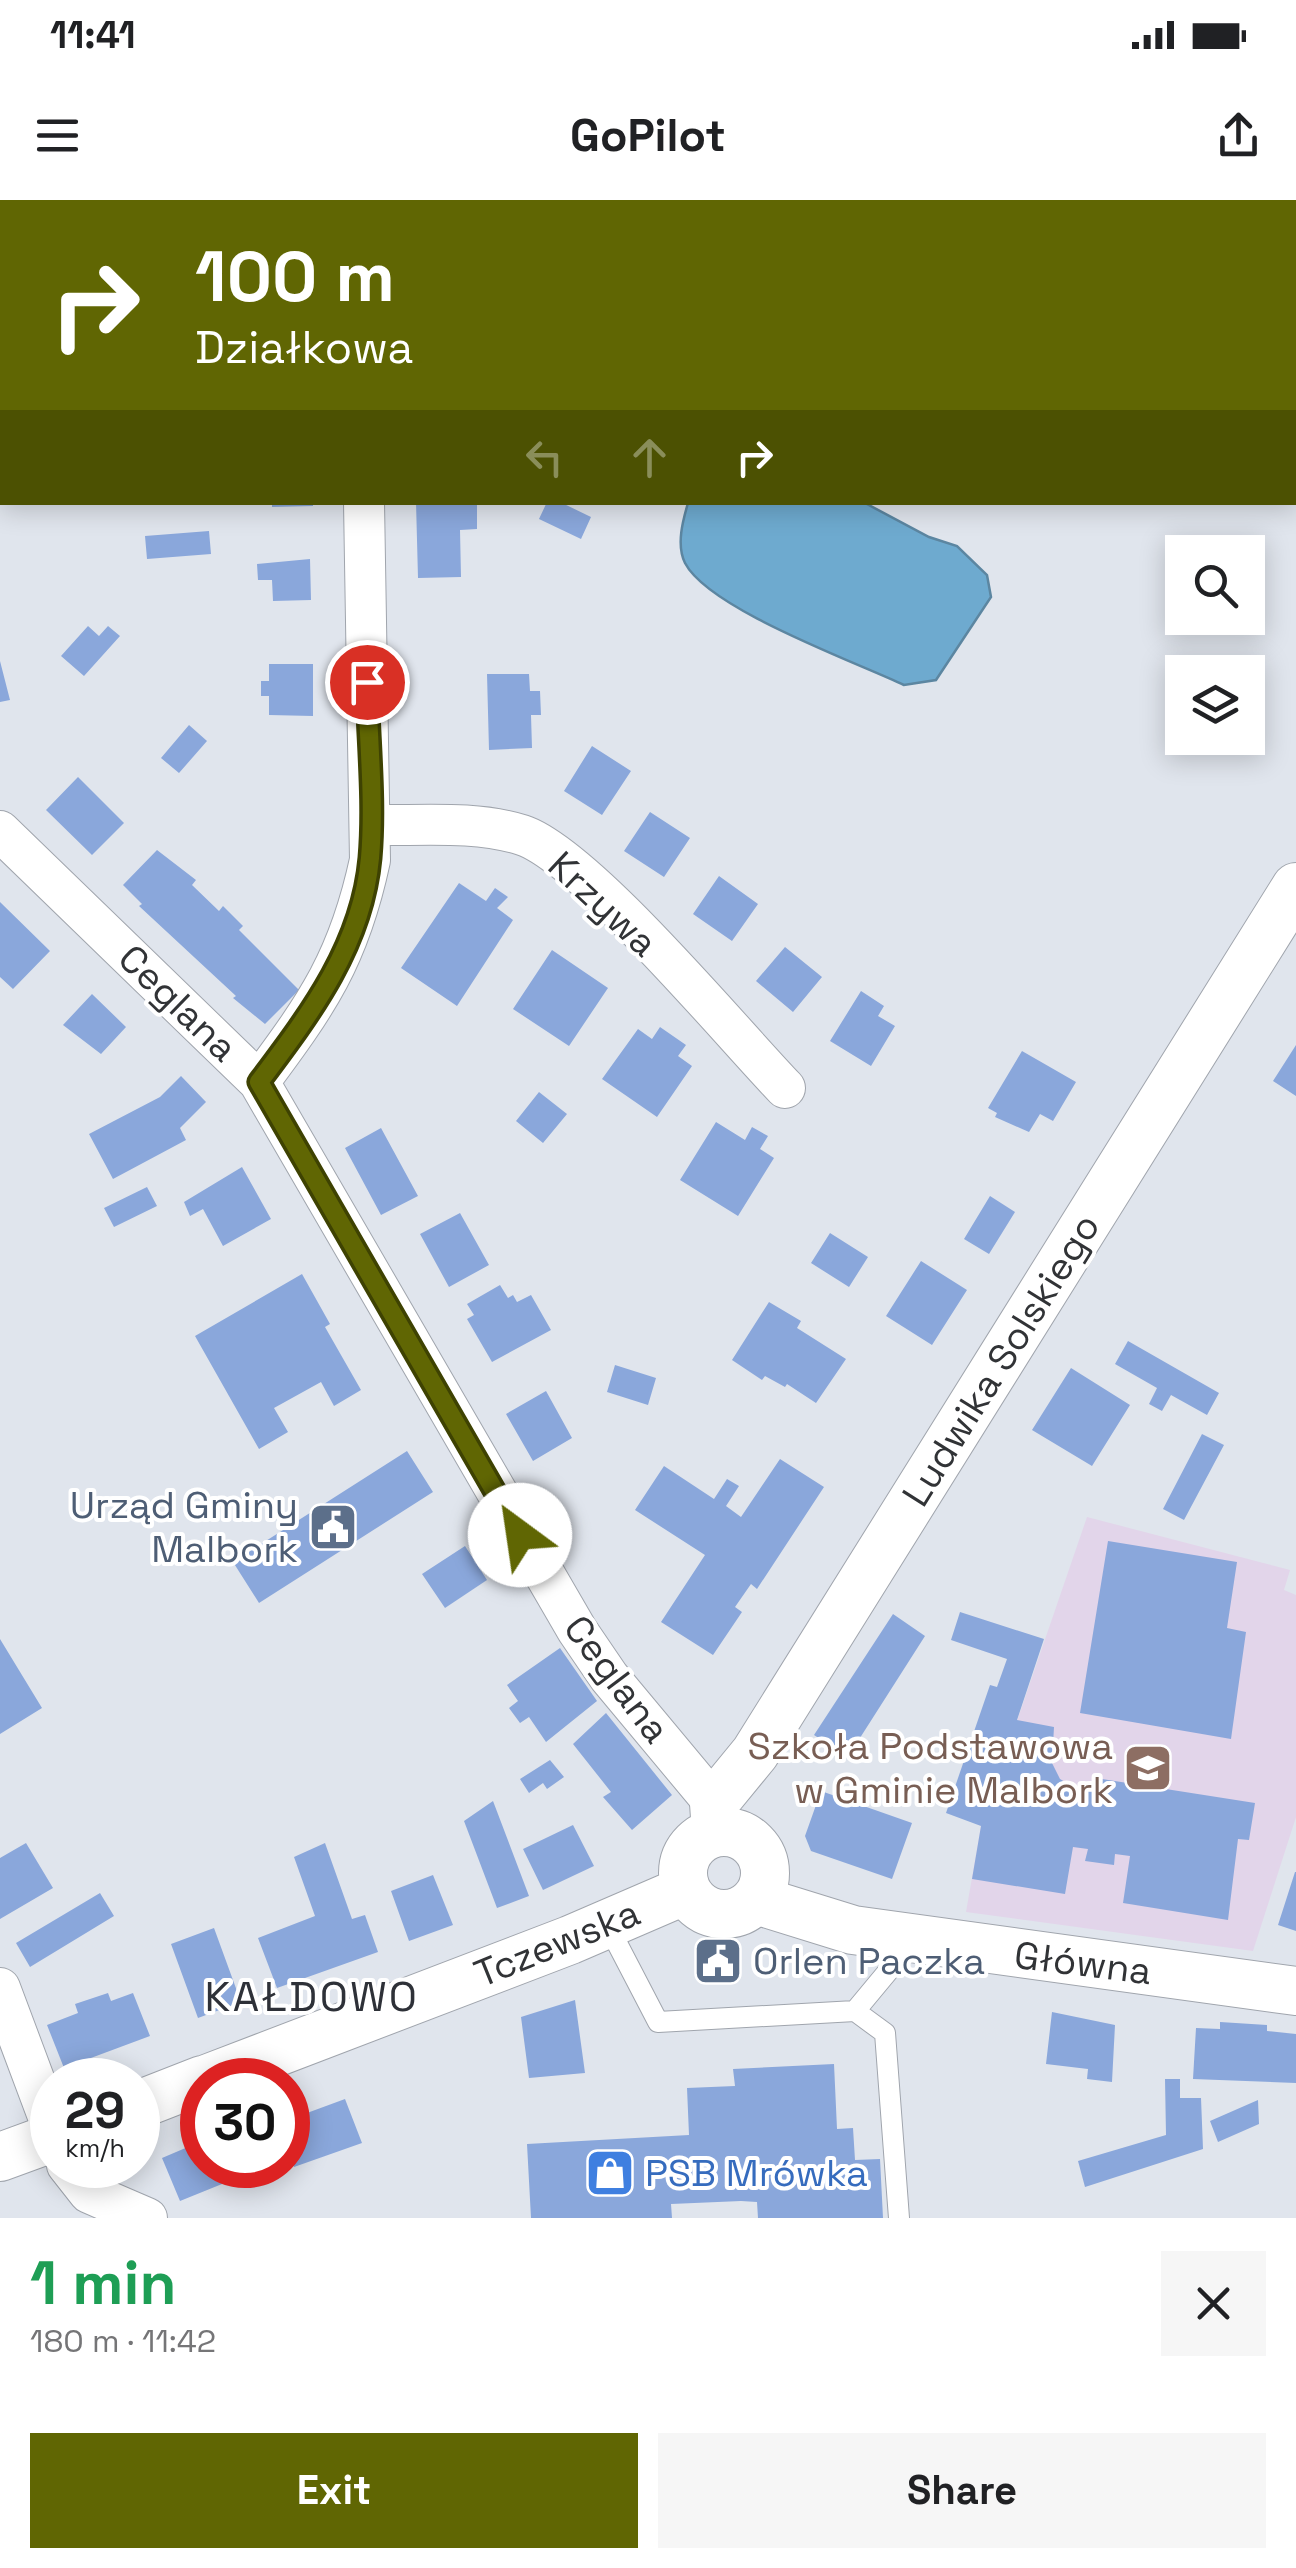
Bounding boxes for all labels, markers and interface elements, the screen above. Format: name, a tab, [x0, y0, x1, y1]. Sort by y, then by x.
text: 11:41	[50, 11, 136, 59]
text: GoPilot	[570, 107, 726, 164]
icon: menu	[30, 108, 85, 163]
icon: share	[1211, 108, 1266, 163]
text: 100 m	[195, 232, 395, 321]
icon: right	[30, 240, 160, 370]
text: Działkowa	[195, 319, 413, 376]
icon: left	[517, 430, 572, 485]
icon: ahead	[622, 430, 677, 485]
icon: right	[727, 430, 782, 485]
map controls	[1165, 535, 1265, 755]
button: search	[1165, 535, 1265, 635]
pin	[325, 640, 410, 725]
icon: arrive	[340, 655, 395, 710]
button: layers	[1165, 655, 1265, 755]
street label: Krzywa	[538, 841, 668, 967]
street label: Ceglana	[108, 934, 248, 1072]
street label: Ludwika Solskiego	[892, 1205, 1110, 1515]
place label: Urząd Gminy Malbork	[70, 1481, 298, 1573]
position arrow	[468, 1483, 572, 1587]
public building icon: Urząd Gminy Malbork	[307, 1501, 359, 1553]
street label: Ceglana	[553, 1606, 681, 1752]
place label: Szkoła Podstawowa w Gminie Malbork	[748, 1722, 1113, 1814]
school or university icon: Szkoła Podstawowa w Gminie Malbork	[1122, 1742, 1174, 1794]
street label: Tczewska	[467, 1888, 647, 1998]
street label: Główna	[1012, 1931, 1154, 1995]
public building icon: Orlen Paczka	[692, 1935, 744, 1987]
place label: Orlen Paczka	[753, 1937, 985, 1985]
district label: KAŁDOWO	[205, 1970, 419, 2023]
speed limit sign: 30	[180, 2058, 310, 2188]
text: 29	[65, 2079, 125, 2143]
text: km/h	[65, 2132, 125, 2164]
shop icon: PSB Mrówka	[584, 2147, 636, 2199]
place label: PSB Mrówka	[645, 2149, 868, 2197]
text: 1 min	[30, 2245, 177, 2322]
button: close	[1161, 2251, 1266, 2356]
text: 180 m · 11:42	[30, 2321, 216, 2361]
button: Exit	[30, 2433, 638, 2548]
button: Share	[658, 2433, 1266, 2548]

